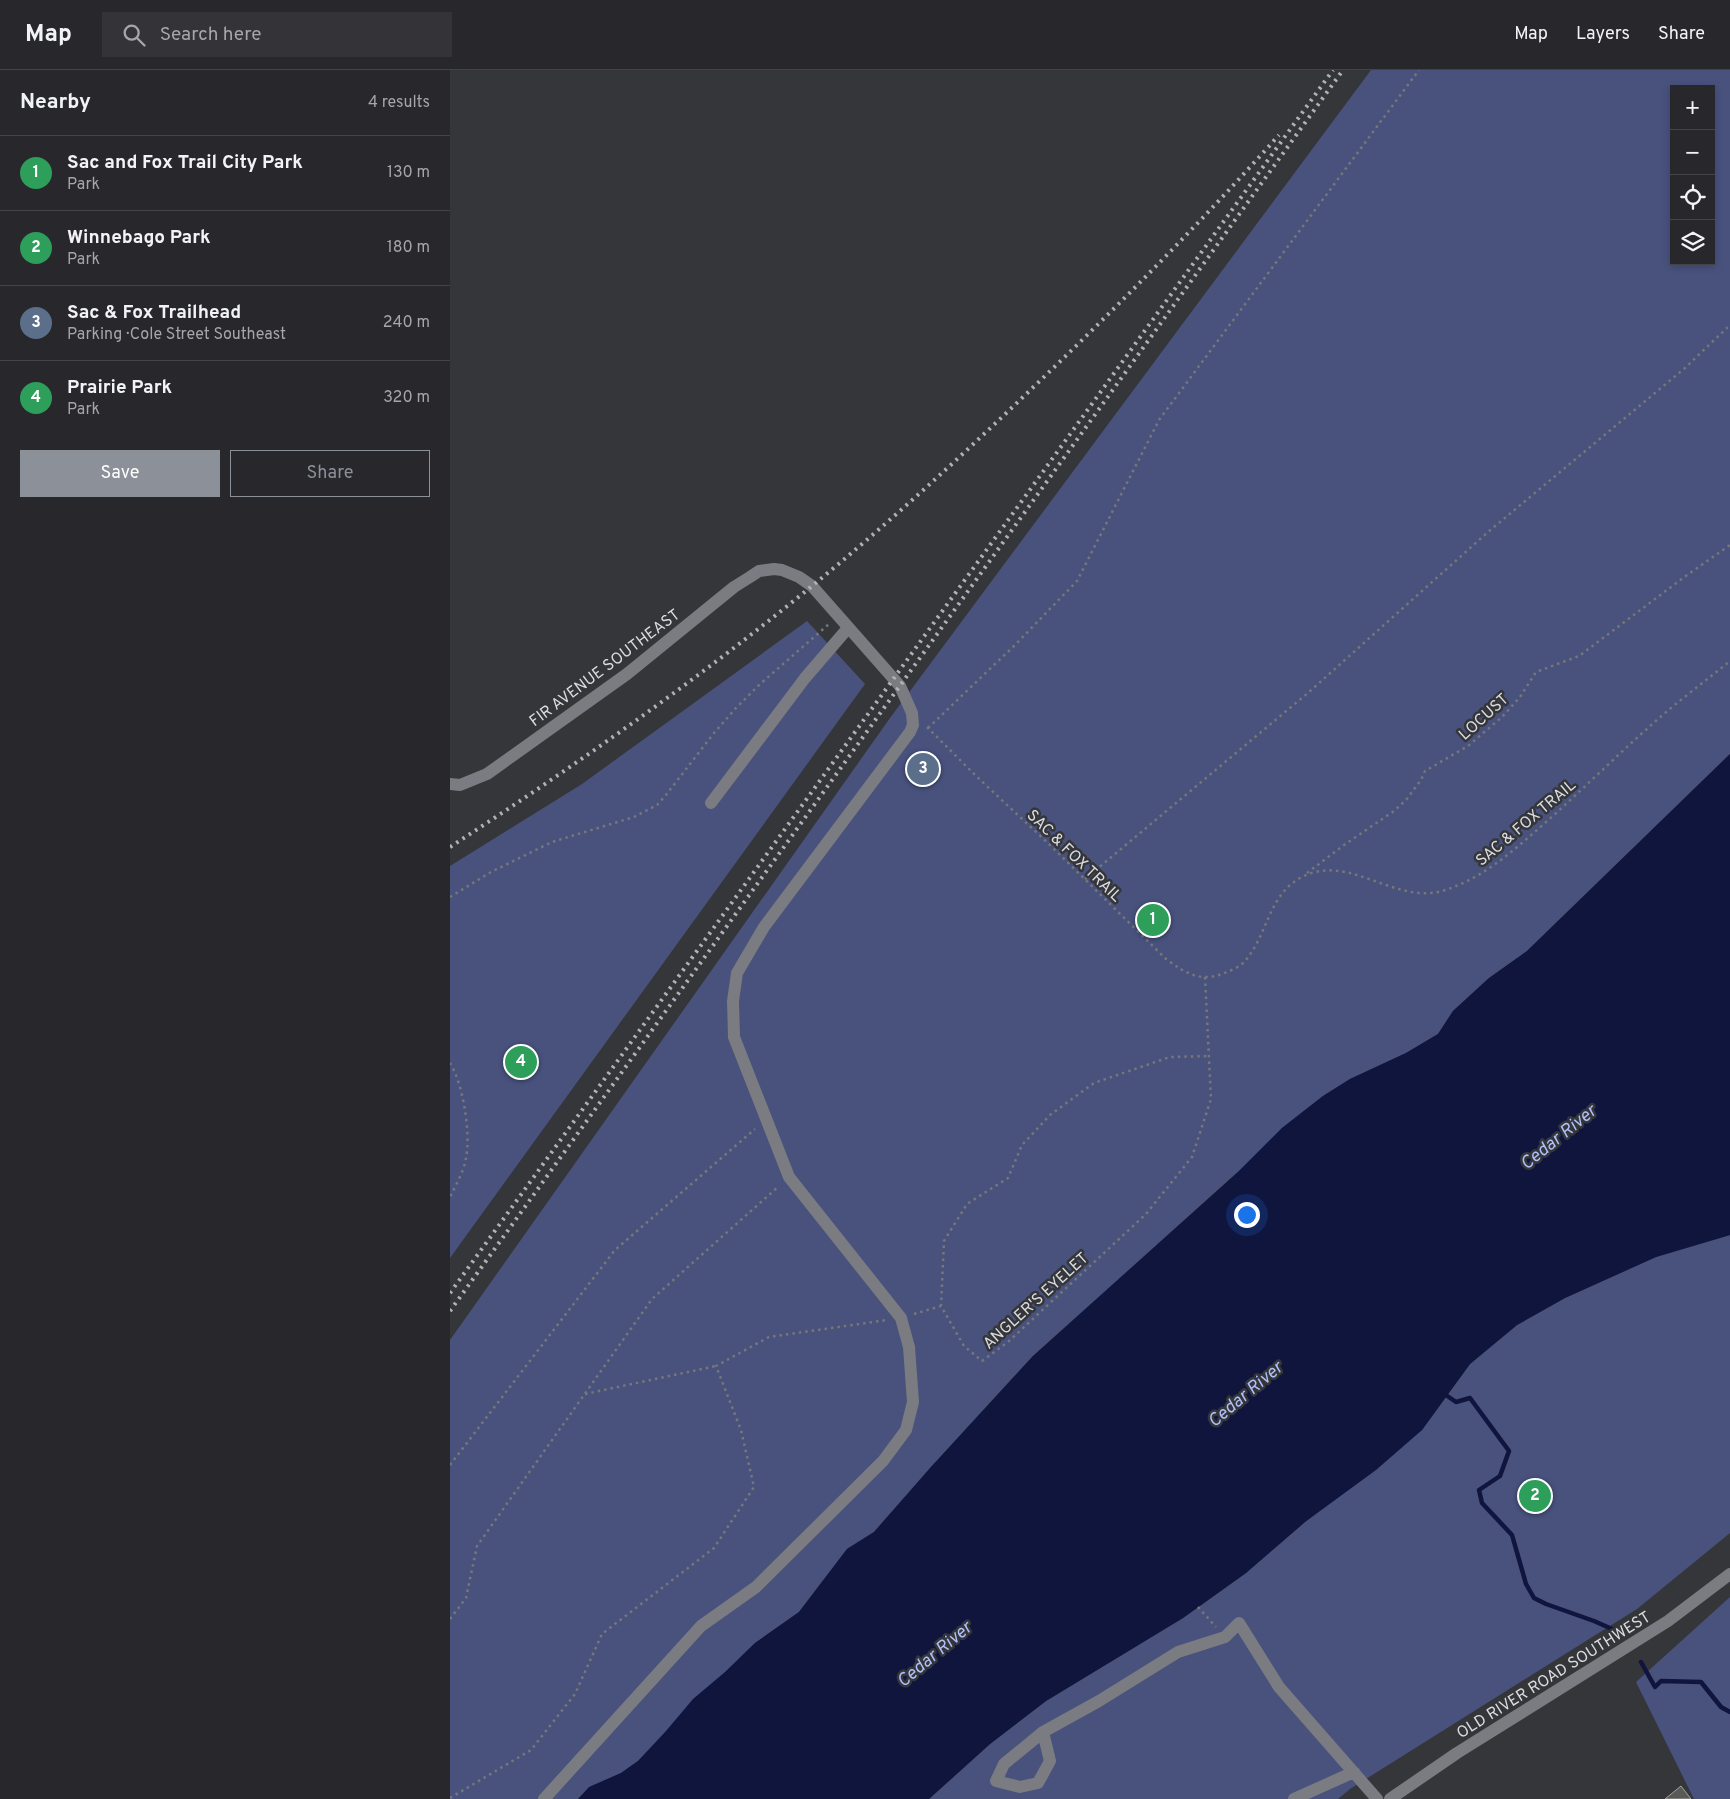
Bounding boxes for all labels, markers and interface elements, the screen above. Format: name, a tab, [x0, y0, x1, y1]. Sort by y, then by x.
search box	[102, 12, 452, 57]
text: Map	[25, 20, 72, 50]
icon: search	[120, 21, 148, 49]
text: Search here	[160, 23, 261, 47]
text: Map	[1514, 23, 1548, 46]
text: Layers	[1576, 23, 1630, 46]
text: Share	[1658, 23, 1705, 46]
map controls	[1670, 85, 1715, 265]
button: +	[1670, 85, 1715, 130]
text: Nearby	[20, 89, 91, 116]
text: 4 results	[368, 93, 430, 113]
button: −	[1670, 130, 1715, 175]
text: Sac and Fox Trail City Park	[67, 151, 303, 175]
text: 1	[33, 163, 39, 183]
text: 130 m	[387, 163, 430, 183]
text: Park	[67, 175, 100, 195]
button: locate	[1670, 175, 1715, 220]
button: layers	[1670, 220, 1715, 265]
text: Winnebago Park	[67, 226, 211, 250]
text: 2	[31, 238, 41, 258]
text: 180 m	[387, 238, 430, 258]
text: Park	[67, 250, 100, 270]
text: Sac & Fox Trailhead	[67, 301, 241, 325]
text: 3	[31, 313, 41, 333]
text: 240 m	[383, 313, 430, 333]
text: Parking · Cole Street Southeast	[67, 325, 286, 345]
text: Prairie Park	[67, 376, 172, 400]
text: 4	[31, 388, 41, 408]
text: 320 m	[383, 388, 430, 408]
text: Park	[67, 400, 100, 420]
button: Save	[20, 450, 220, 497]
button: Share	[230, 450, 430, 497]
street label: FIR AVENUE SOUTHEAST	[526, 605, 684, 732]
street label: LOCUST	[1455, 690, 1514, 745]
pin: 3	[907, 750, 939, 788]
street label: SAC & FOX TRAIL	[1472, 776, 1580, 871]
street label: SAC & FOX TRAIL	[1022, 806, 1125, 907]
pin: 1	[1137, 901, 1169, 939]
pin: 4	[505, 1043, 537, 1081]
water label: Cedar River	[1516, 1099, 1603, 1176]
your location	[1234, 1202, 1260, 1228]
street label: ANGLER'S EYELET	[979, 1249, 1093, 1354]
water label: Cedar River	[1204, 1356, 1290, 1433]
pin: 2	[1519, 1477, 1551, 1515]
street label: OLD RIVER ROAD SOUTHWEST	[1453, 1608, 1655, 1744]
water label: Cedar River	[893, 1616, 979, 1693]

